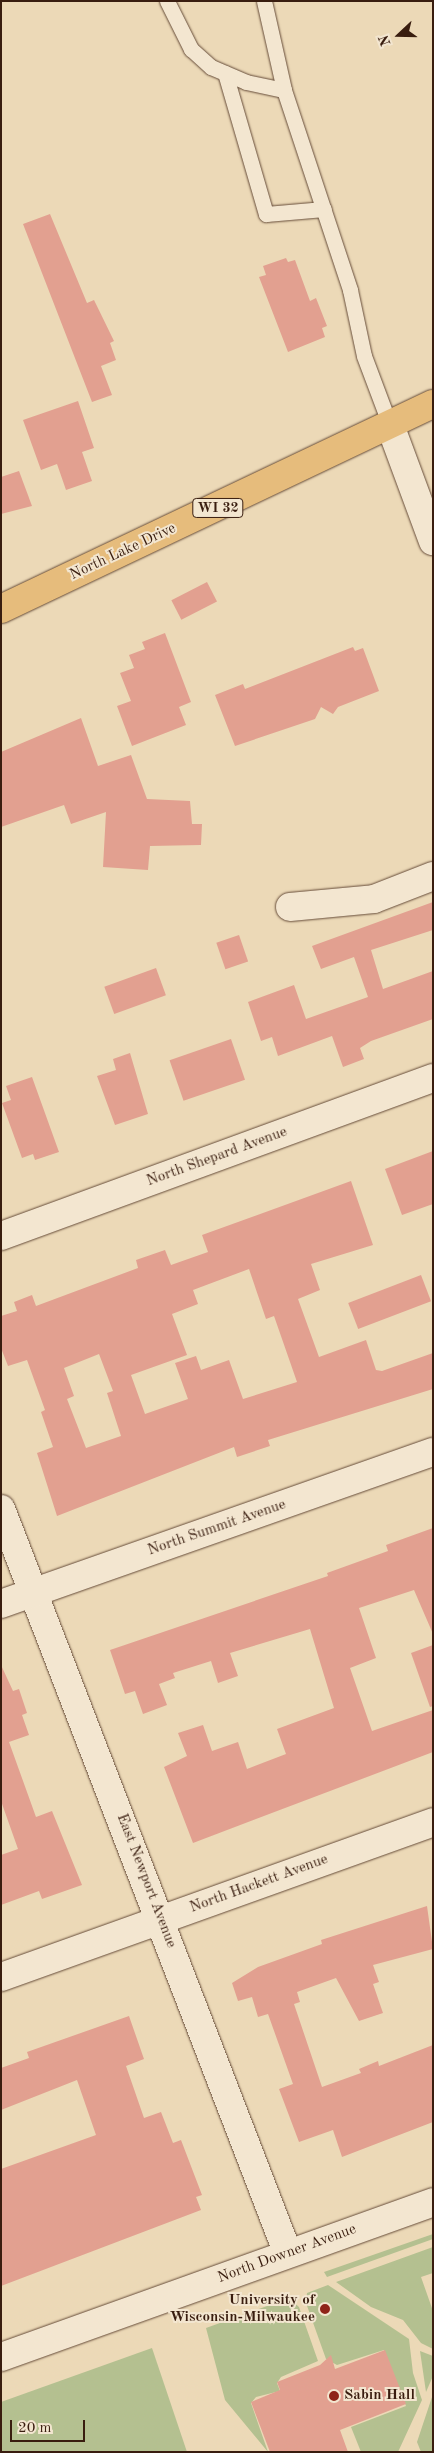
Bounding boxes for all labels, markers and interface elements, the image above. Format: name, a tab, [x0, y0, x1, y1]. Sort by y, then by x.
north arrow	[374, 10, 424, 60]
text: N	[377, 33, 393, 48]
road number: WI 32	[192, 496, 244, 520]
street label: North Lake Drive	[67, 520, 179, 584]
street label: North Shepard Avenue	[144, 1123, 290, 1191]
street label: North Summit Avenue	[146, 1496, 288, 1560]
street label: East Newport Avenue	[112, 1811, 180, 1951]
street label: North Hackett Avenue	[188, 1851, 330, 1917]
street label: North Downer Avenue	[215, 2221, 359, 2287]
place label: University of Wisconsin-Milwaukee	[169, 2291, 315, 2326]
marker: University of Wisconsin-Milwaukee	[319, 2303, 331, 2315]
place label: Sabin Hall	[344, 2387, 415, 2405]
marker: Sabin Hall	[328, 2390, 340, 2402]
scale bar	[12, 2410, 88, 2442]
text: 20 m	[18, 2421, 52, 2436]

